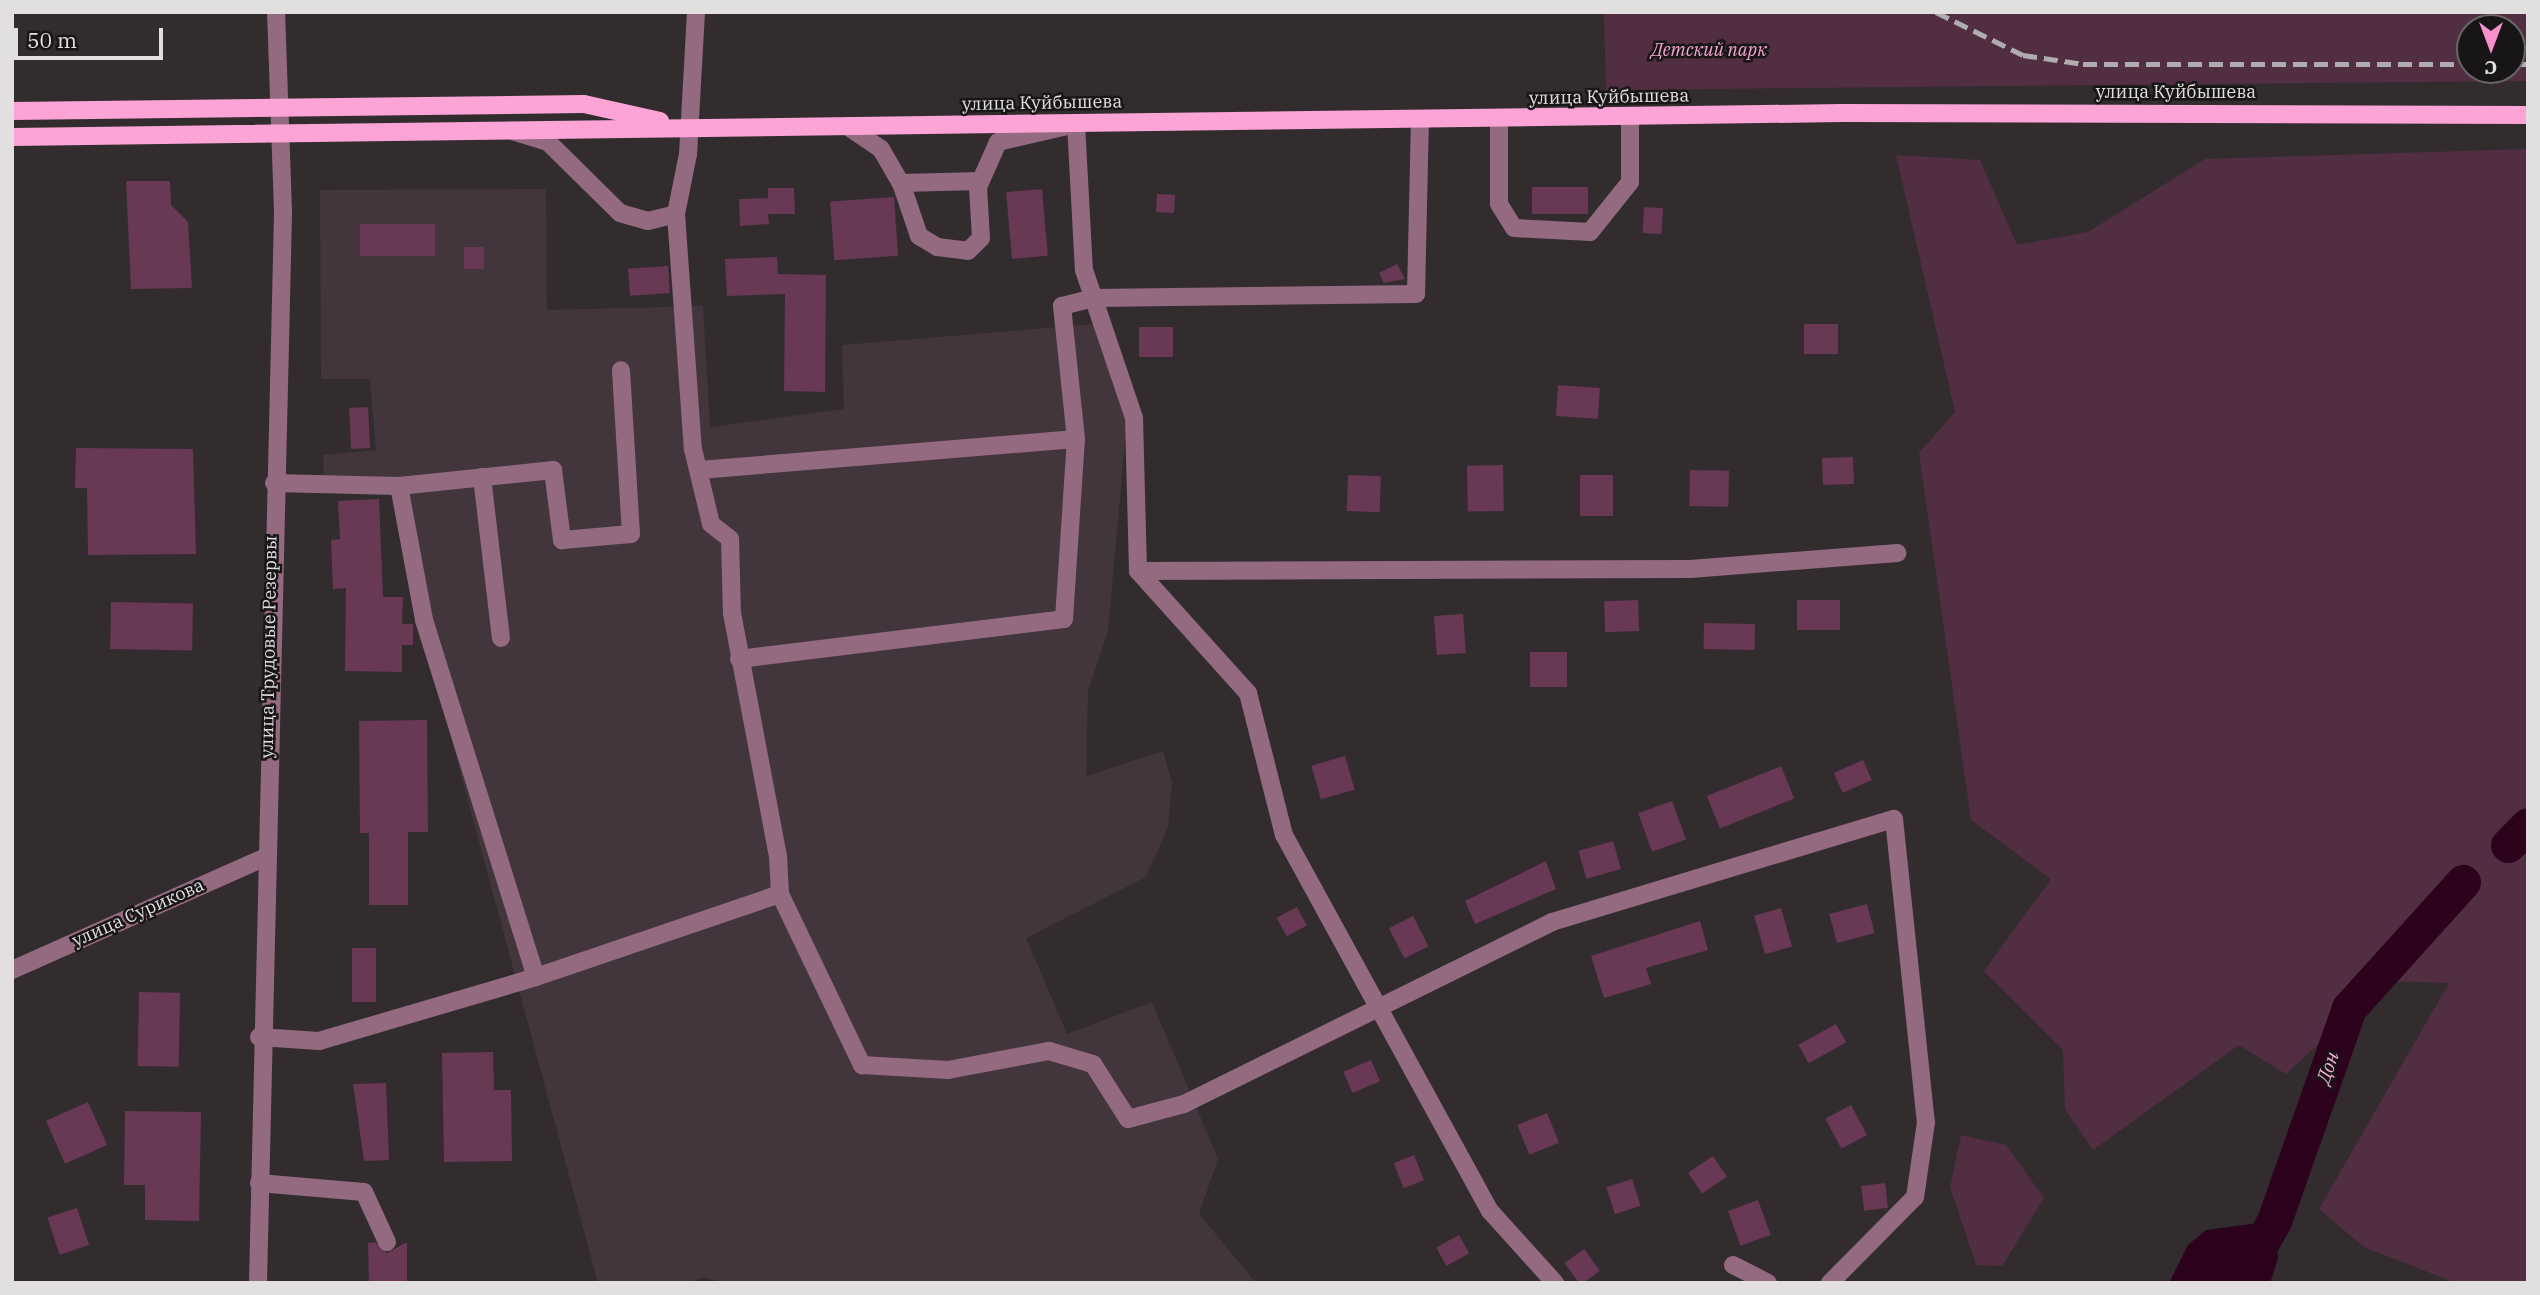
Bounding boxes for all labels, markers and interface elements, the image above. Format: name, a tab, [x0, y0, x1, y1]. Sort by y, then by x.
scale bar	[18, 14, 166, 58]
north arrow	[2456, 14, 2526, 84]
text: 50 m	[27, 26, 77, 54]
park label: Детский парк	[1651, 39, 1767, 61]
text: С	[2485, 56, 2497, 80]
street label: улица Куйбышева	[2096, 81, 2256, 103]
street label: улица Куйбышева	[1529, 85, 1689, 109]
street label: улица Куйбышева	[962, 91, 1122, 115]
street label: улица Трудовые Резервы	[256, 535, 282, 759]
street label: улица Сурикова	[69, 874, 207, 952]
water label: Дон	[2312, 1049, 2344, 1087]

